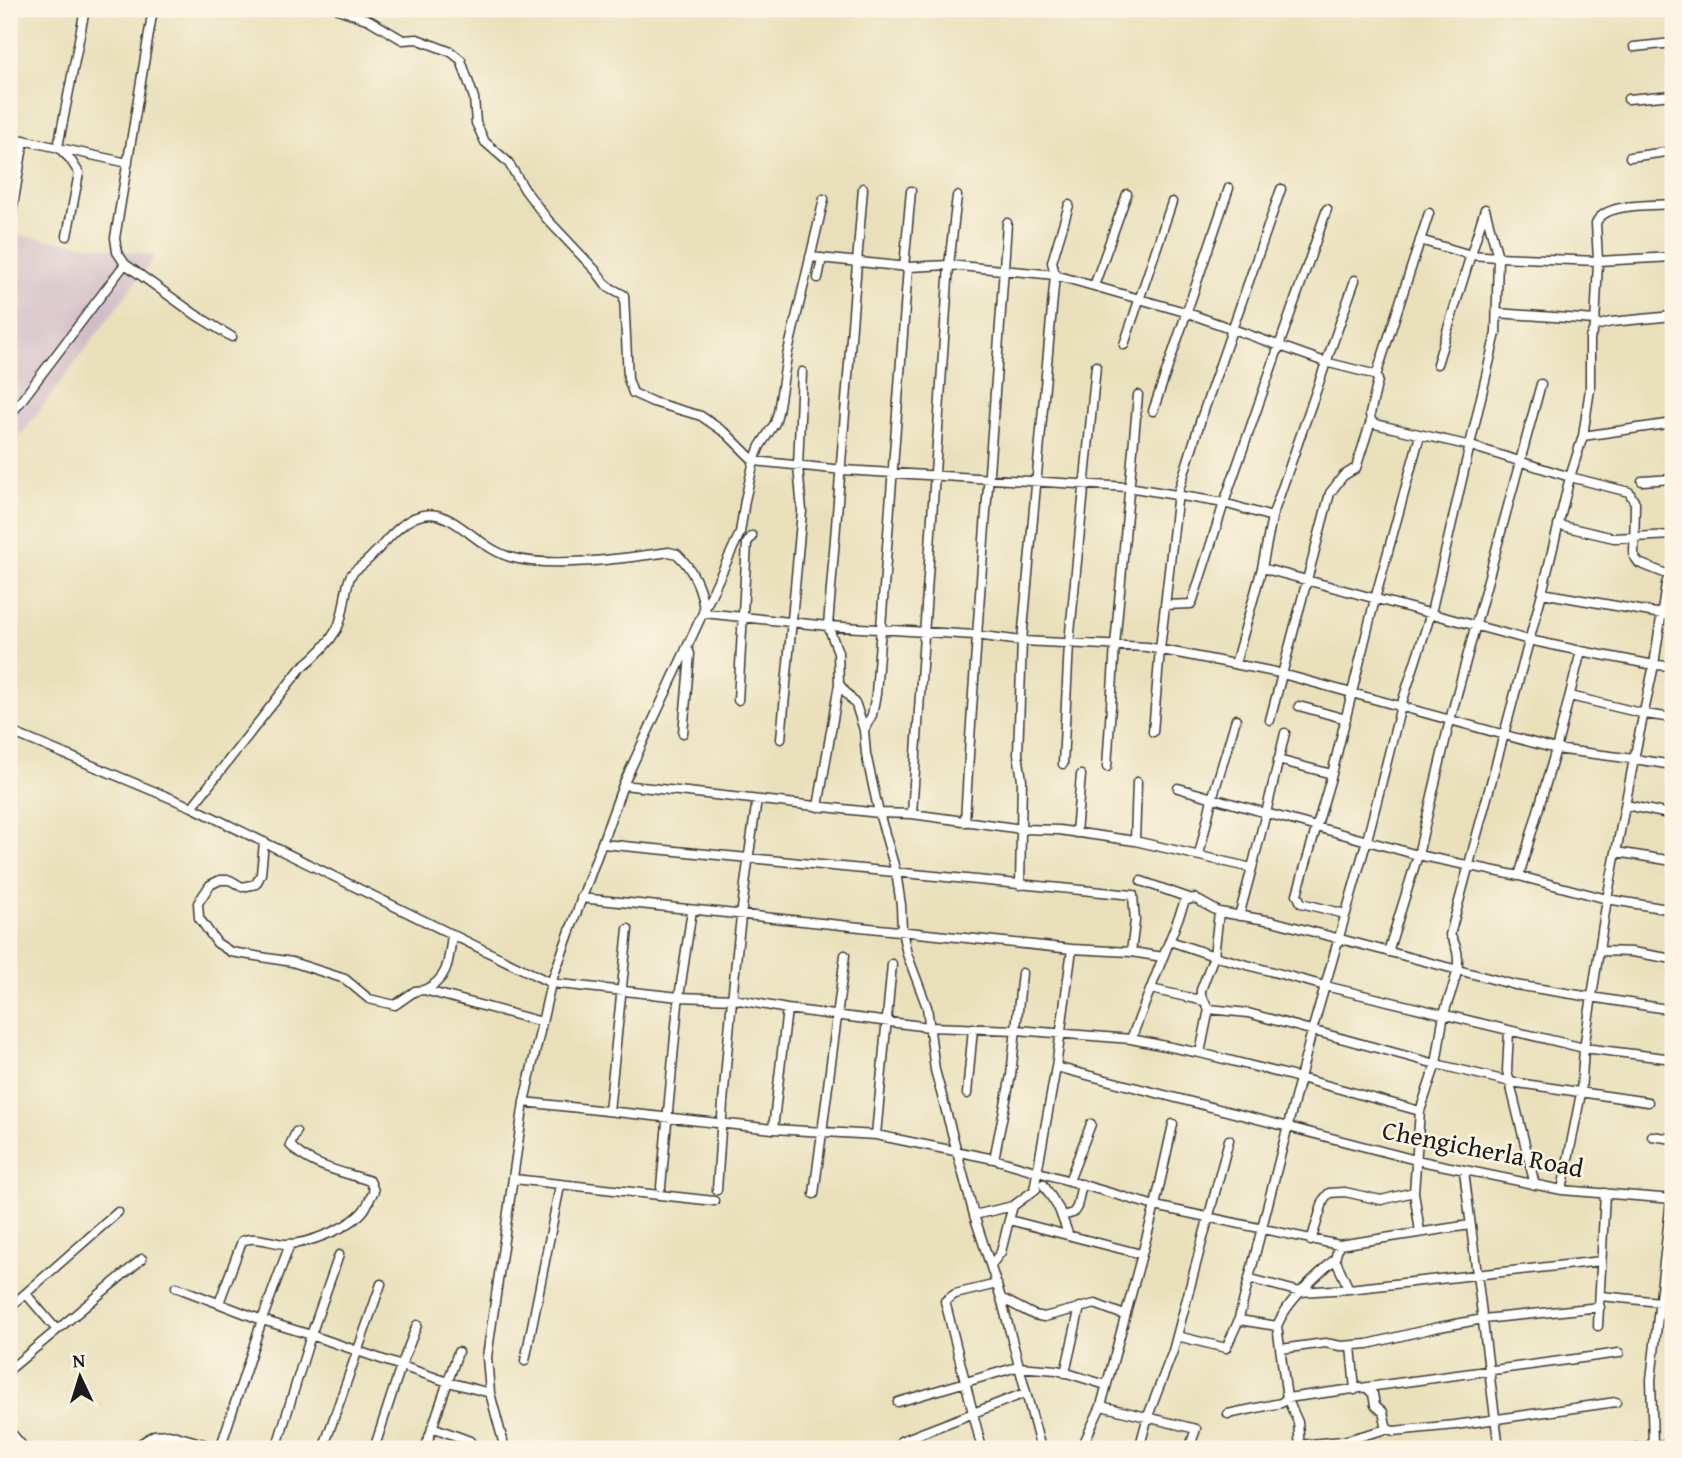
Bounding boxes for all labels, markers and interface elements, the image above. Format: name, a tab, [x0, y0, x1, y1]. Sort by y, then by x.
street label: Chengicherla Road	[1379, 1110, 1587, 1187]
north arrow	[46, 1342, 116, 1412]
text: N	[72, 1346, 86, 1374]

